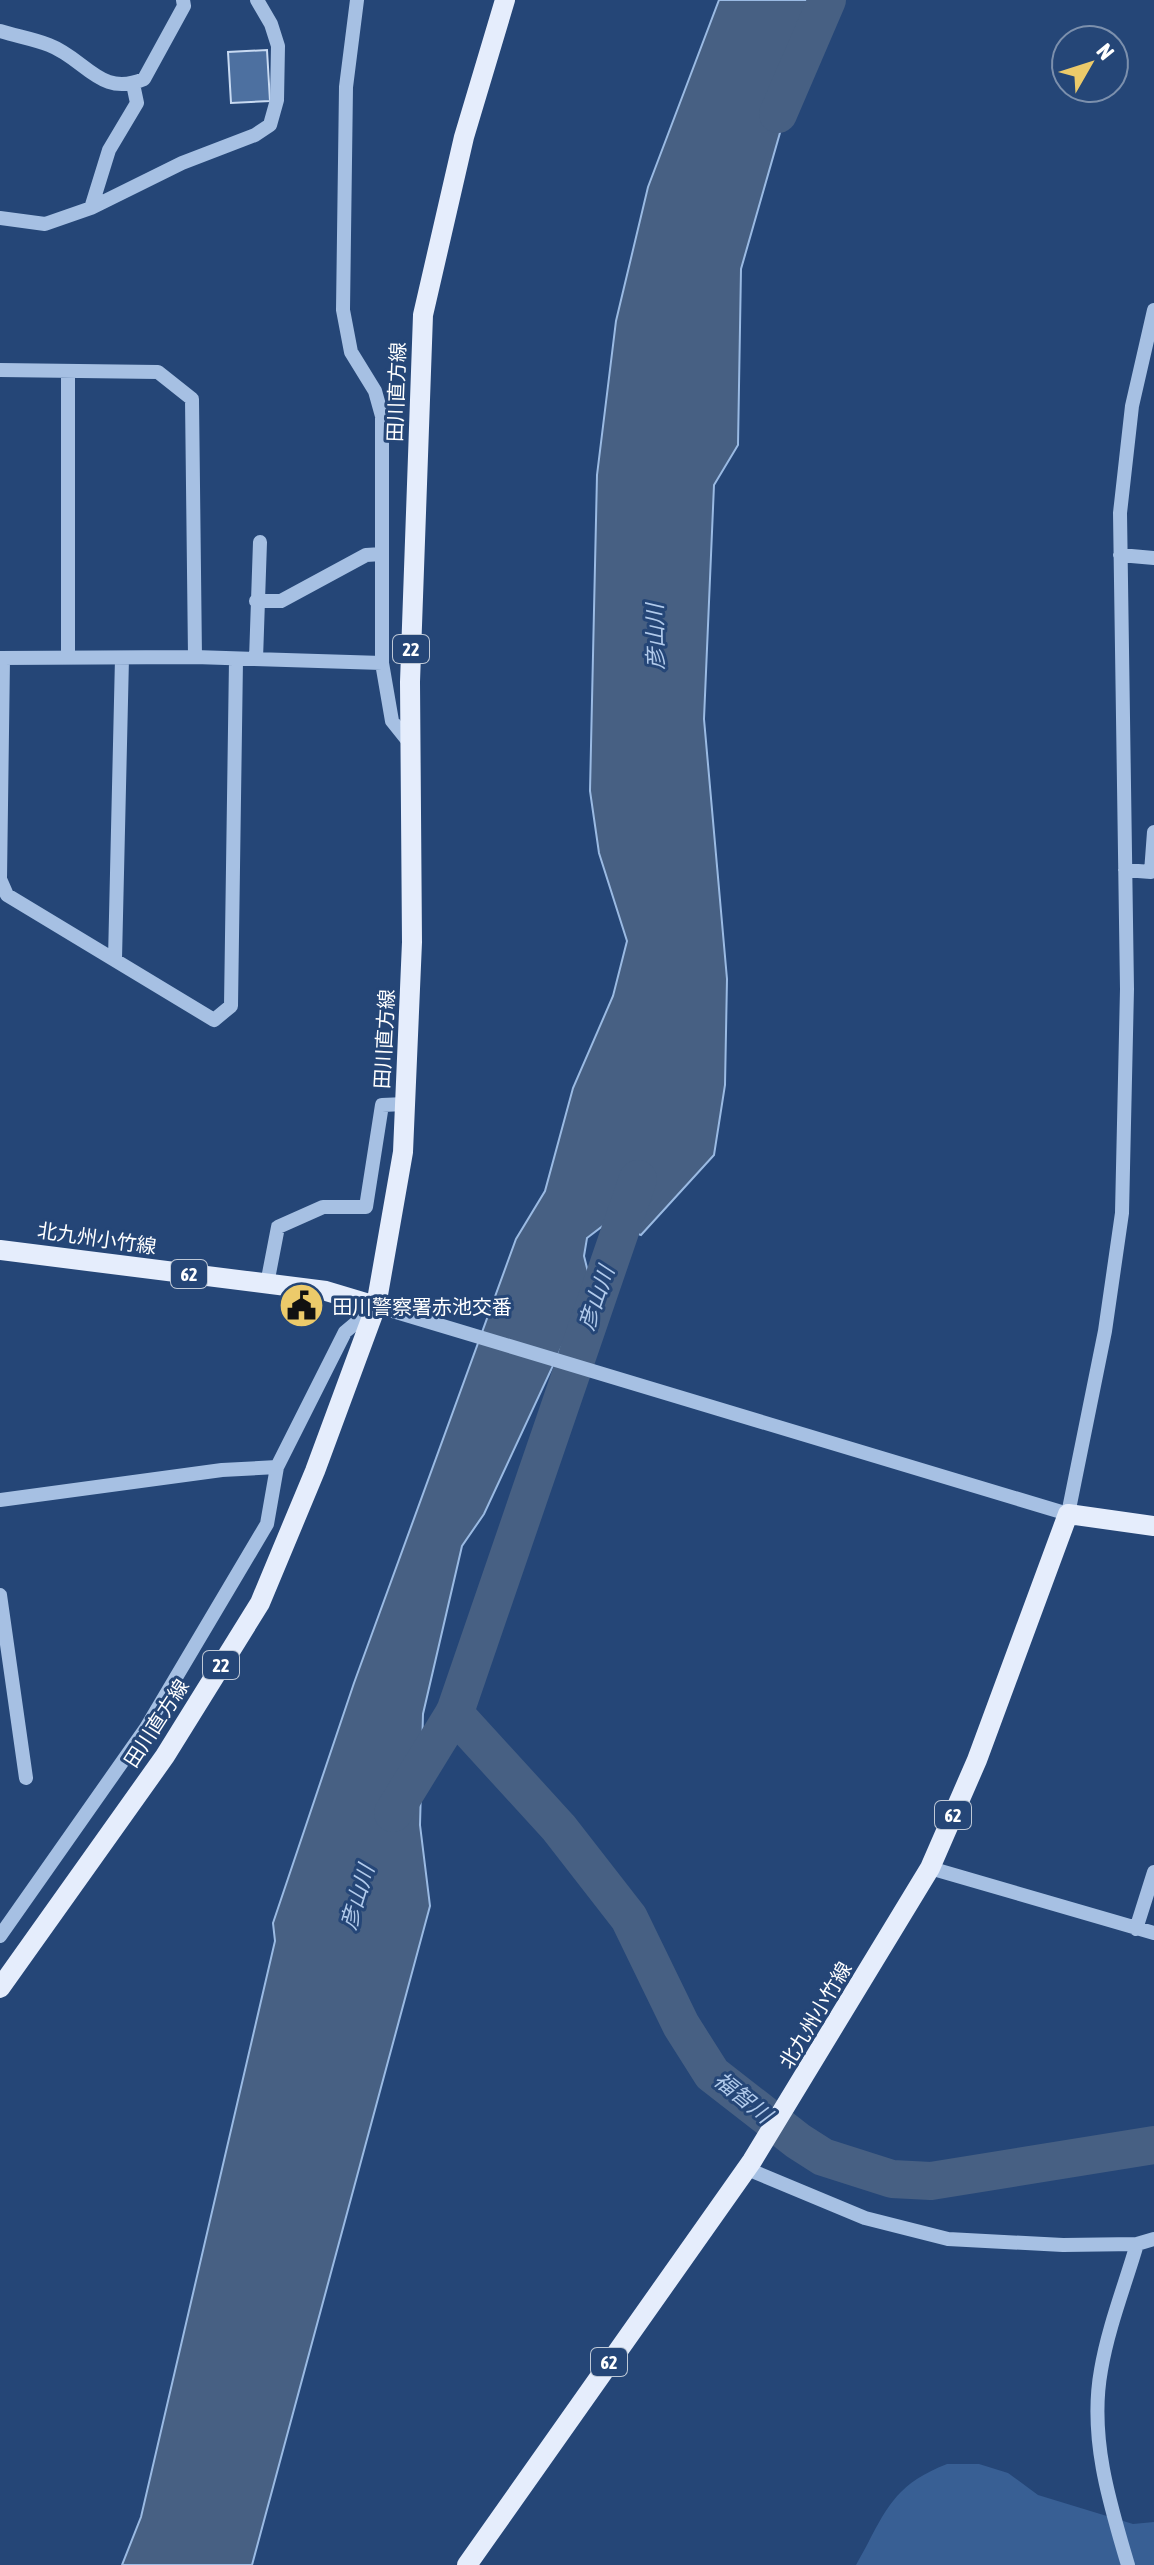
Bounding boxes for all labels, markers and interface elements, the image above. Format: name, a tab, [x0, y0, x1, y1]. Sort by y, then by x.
north arrow	[1050, 24, 1130, 104]
text: N	[1091, 38, 1120, 65]
street label: 田川直方線	[383, 342, 409, 442]
water label: 彦山川	[641, 602, 669, 670]
road number: 22	[393, 635, 429, 663]
street label: 田川直方線	[370, 988, 398, 1090]
street label: 北九州小竹線	[36, 1218, 158, 1258]
road number: 62	[171, 1260, 207, 1288]
water label: 彦山川	[573, 1261, 620, 1333]
public building icon: 田川警察署赤池交番	[277, 1282, 325, 1330]
place label: 田川警察署赤池交番	[332, 1295, 512, 1318]
road number: 22	[203, 1651, 239, 1679]
street label: 田川直方線	[119, 1675, 193, 1771]
road number: 62	[935, 1801, 971, 1829]
water label: 彦山川	[335, 1860, 380, 1932]
street label: 北九州小竹線	[774, 1958, 856, 2072]
water label: 福智川	[709, 2066, 778, 2129]
road number: 62	[591, 2348, 627, 2376]

